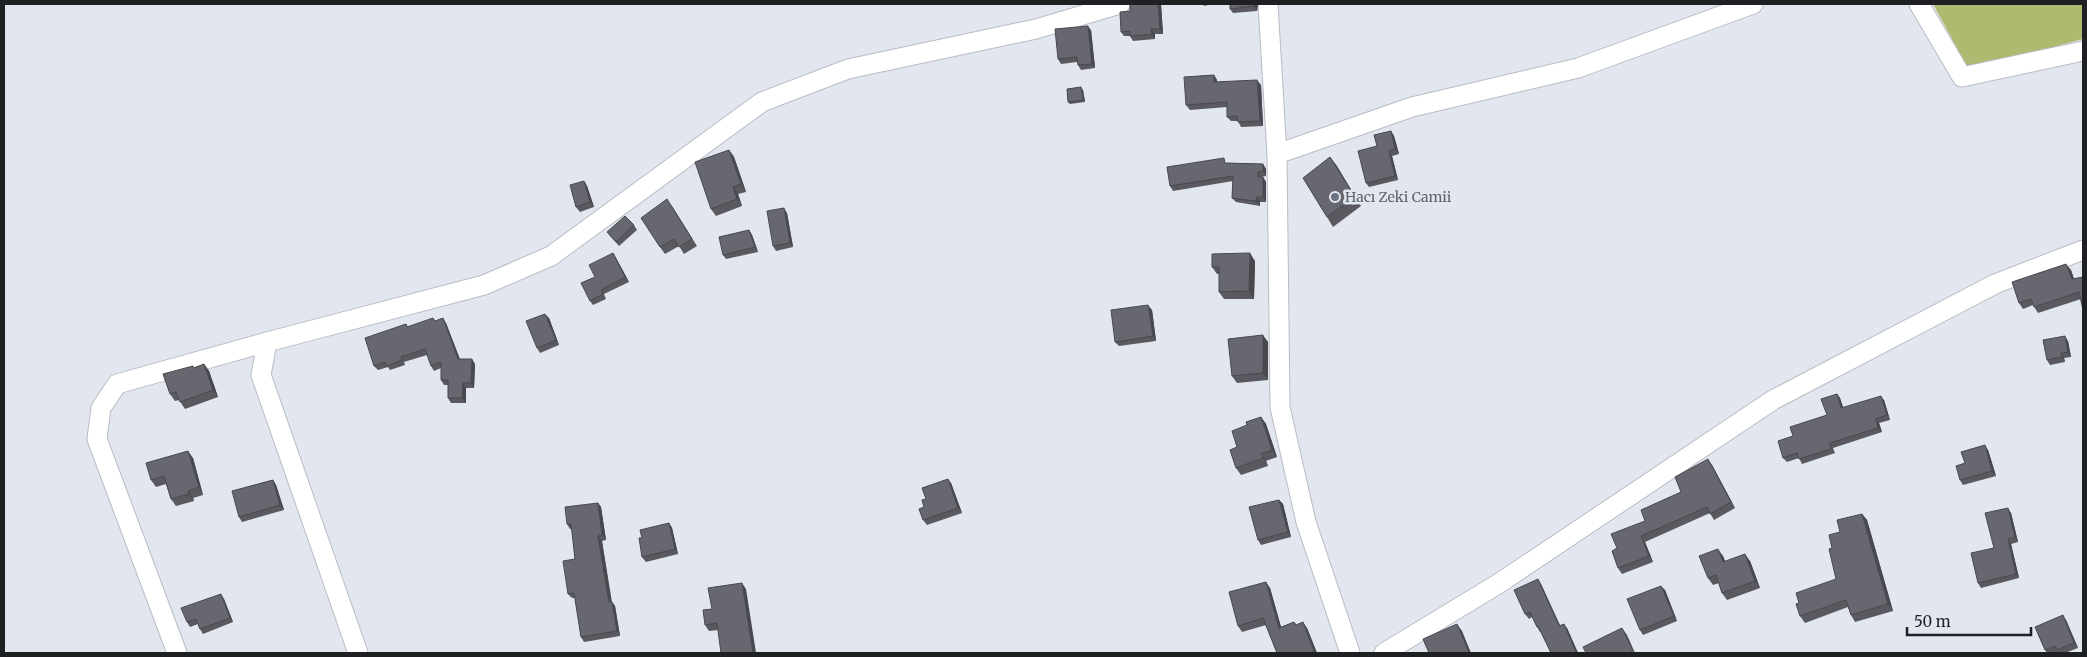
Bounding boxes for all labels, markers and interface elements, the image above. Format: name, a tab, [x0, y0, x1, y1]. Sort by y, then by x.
place label: Hacı Zeki Camii	[1345, 188, 1452, 206]
marker: Hacı Zeki Camii	[1329, 191, 1341, 203]
scale bar	[1907, 604, 2031, 636]
text: 50 m	[1914, 612, 1951, 631]

